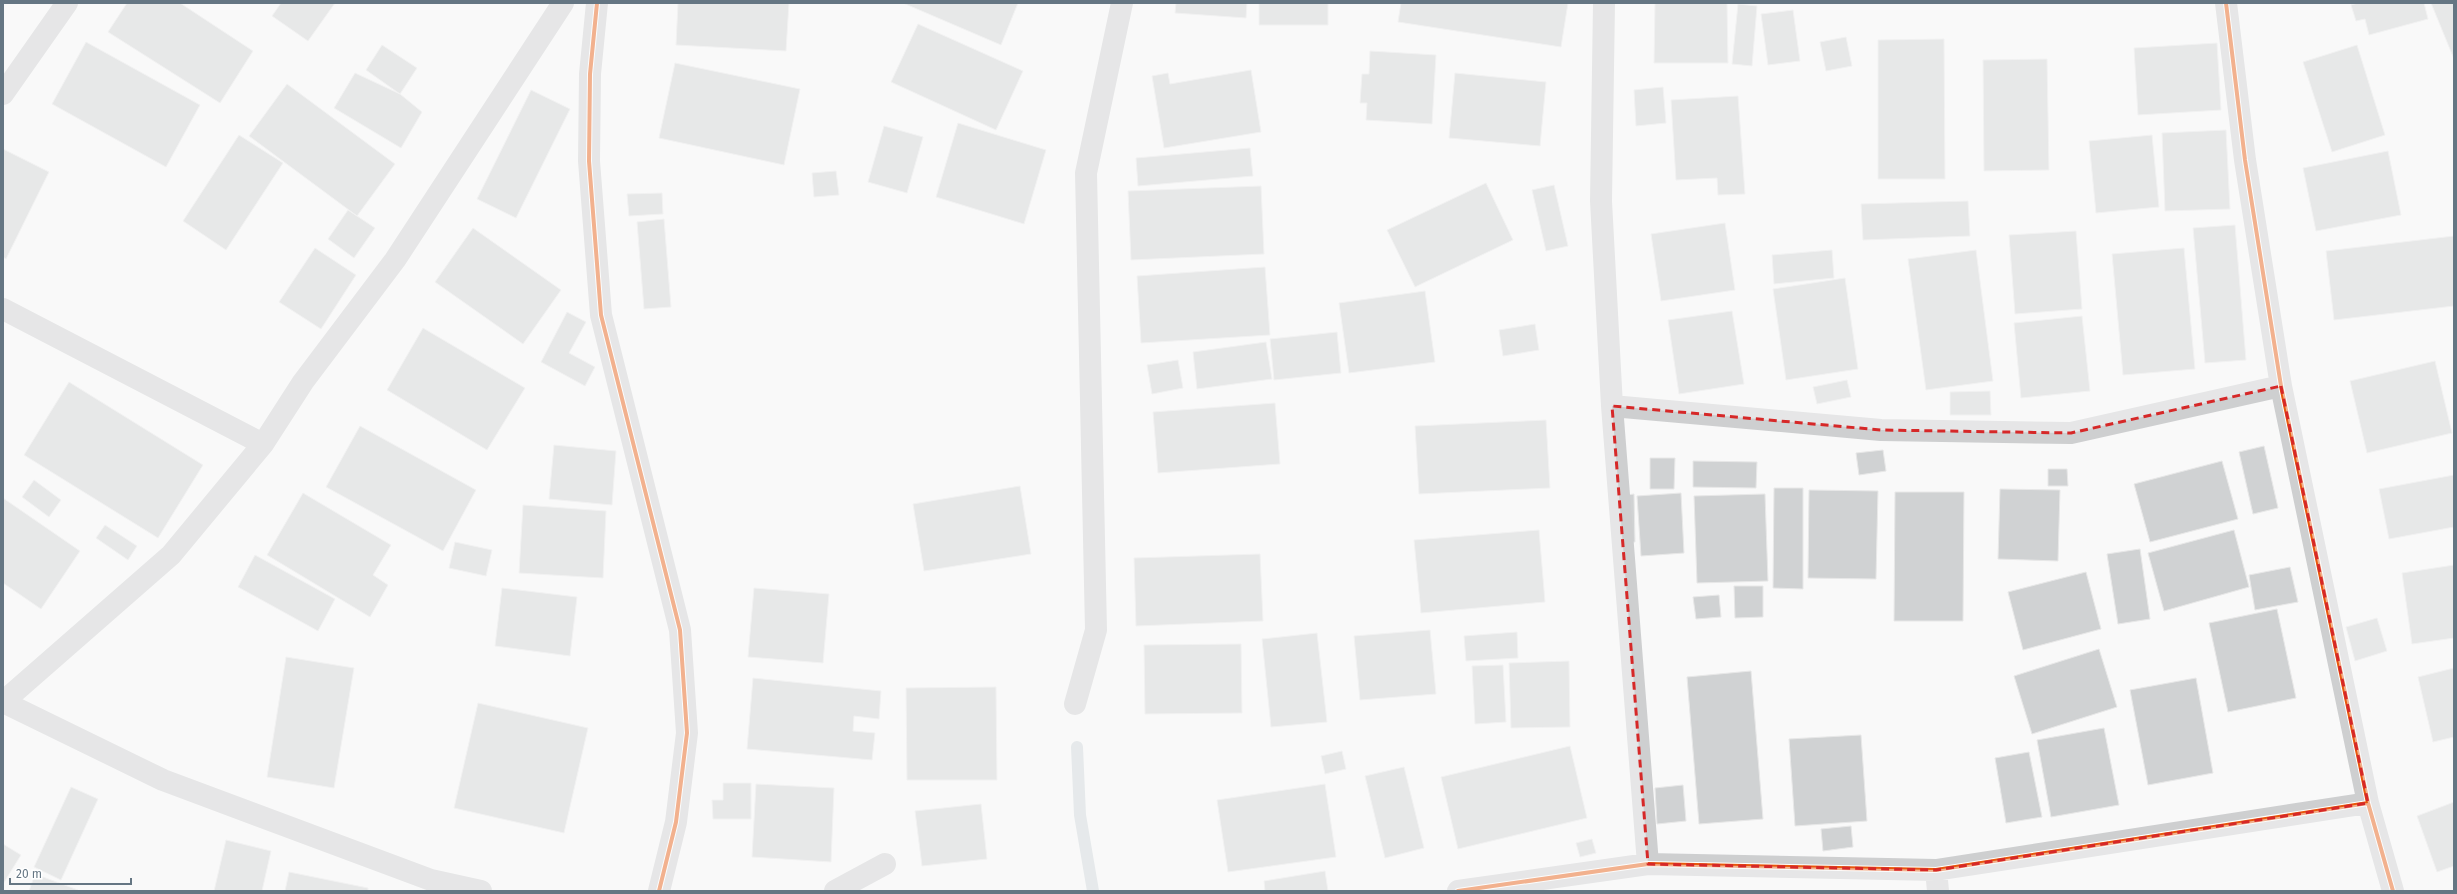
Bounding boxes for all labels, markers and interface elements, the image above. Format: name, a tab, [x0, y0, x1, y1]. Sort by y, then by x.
scale bar	[10, 860, 131, 886]
text: 20 m	[16, 867, 42, 881]

